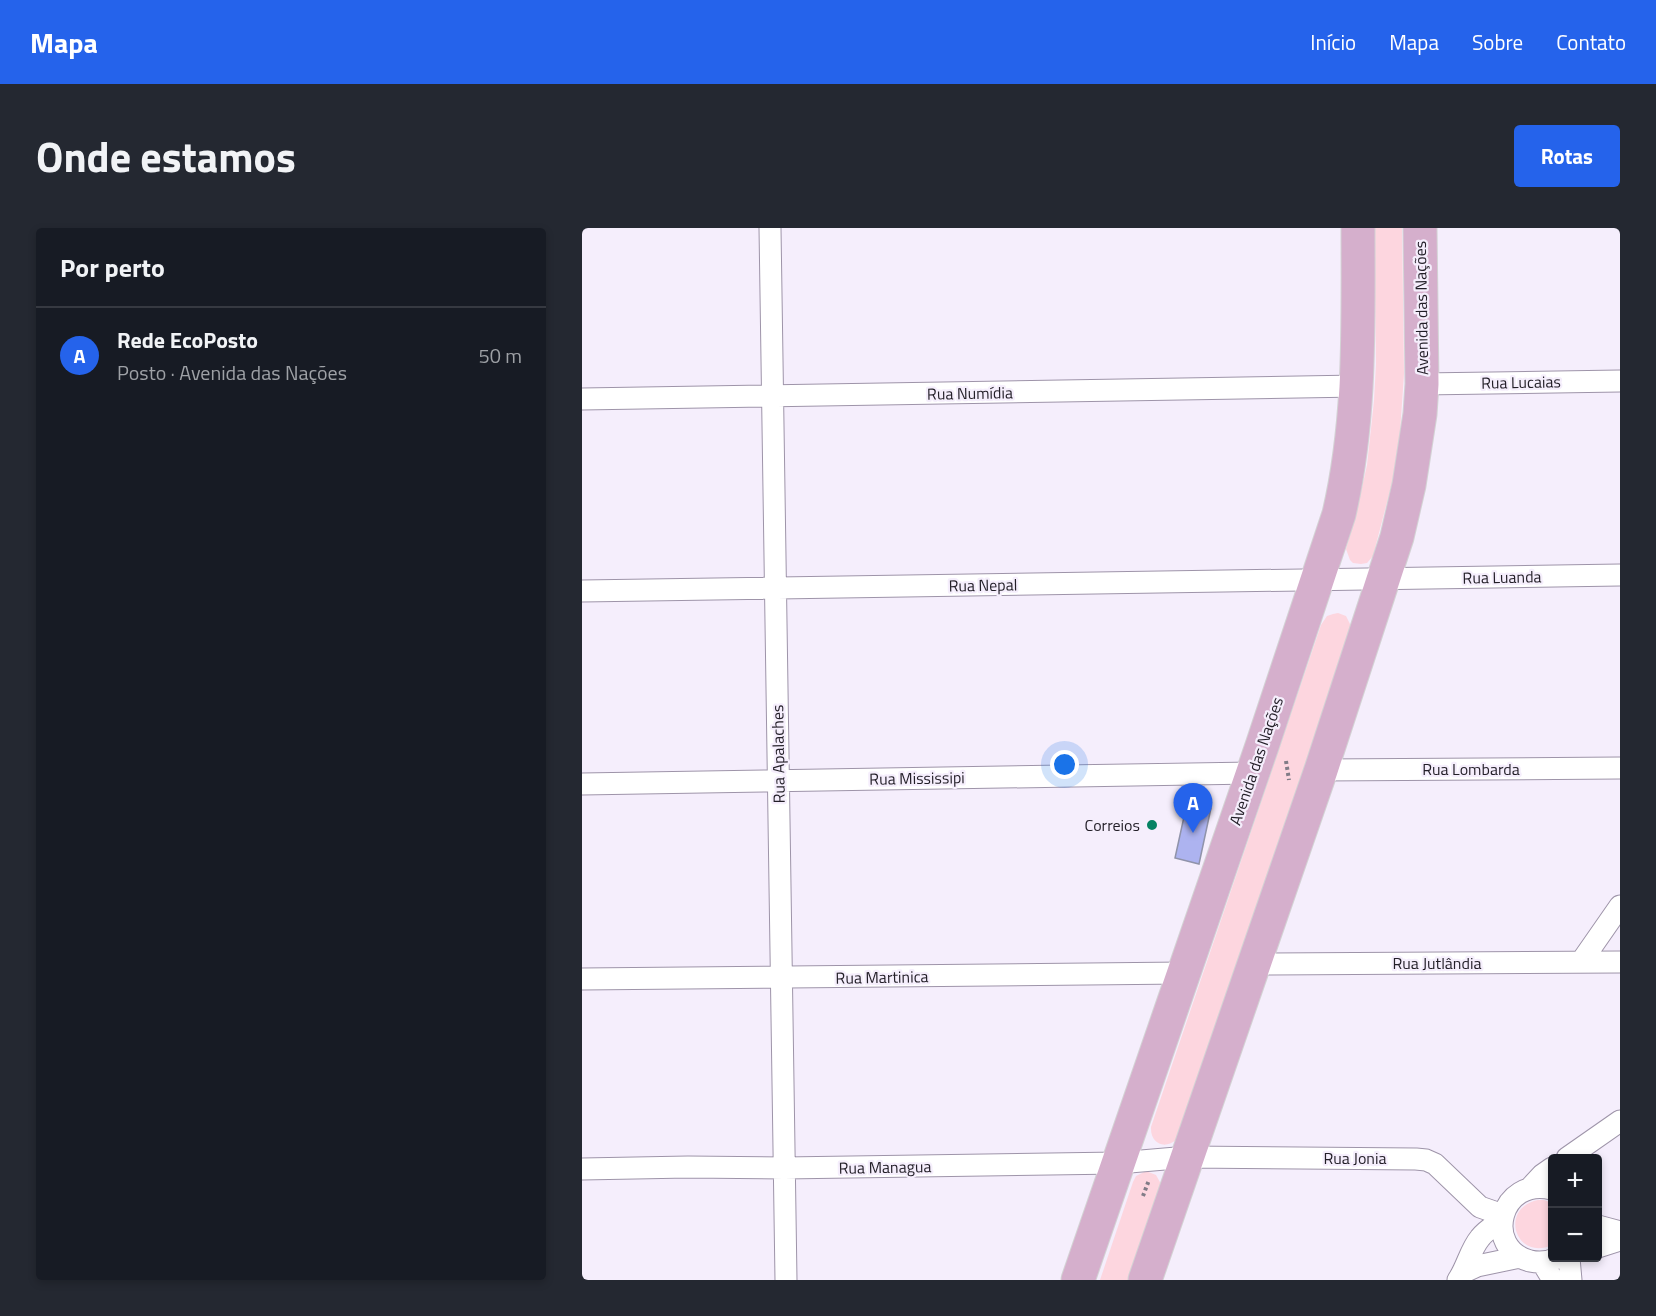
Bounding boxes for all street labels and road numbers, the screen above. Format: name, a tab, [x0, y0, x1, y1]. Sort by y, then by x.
street label: Avenida das Nações	[1408, 241, 1434, 375]
street label: Rua Lucaias	[1481, 369, 1561, 395]
street label: Rua Numídia	[927, 380, 1013, 406]
street label: Rua Luanda	[1462, 564, 1542, 590]
street label: Rua Nepal	[948, 572, 1018, 598]
street label: Avenida das Nações	[1223, 694, 1289, 828]
street label: Rua Apalaches	[765, 704, 791, 804]
street label: Rua Lombarda	[1422, 757, 1520, 781]
street label: Rua Mississipi	[869, 765, 965, 791]
street label: Rua Jutlândia	[1393, 951, 1481, 975]
street label: Rua Martinica	[835, 964, 929, 990]
street label: Rua Jonia	[1324, 1146, 1386, 1170]
street label: Rua Managua	[838, 1154, 932, 1180]

